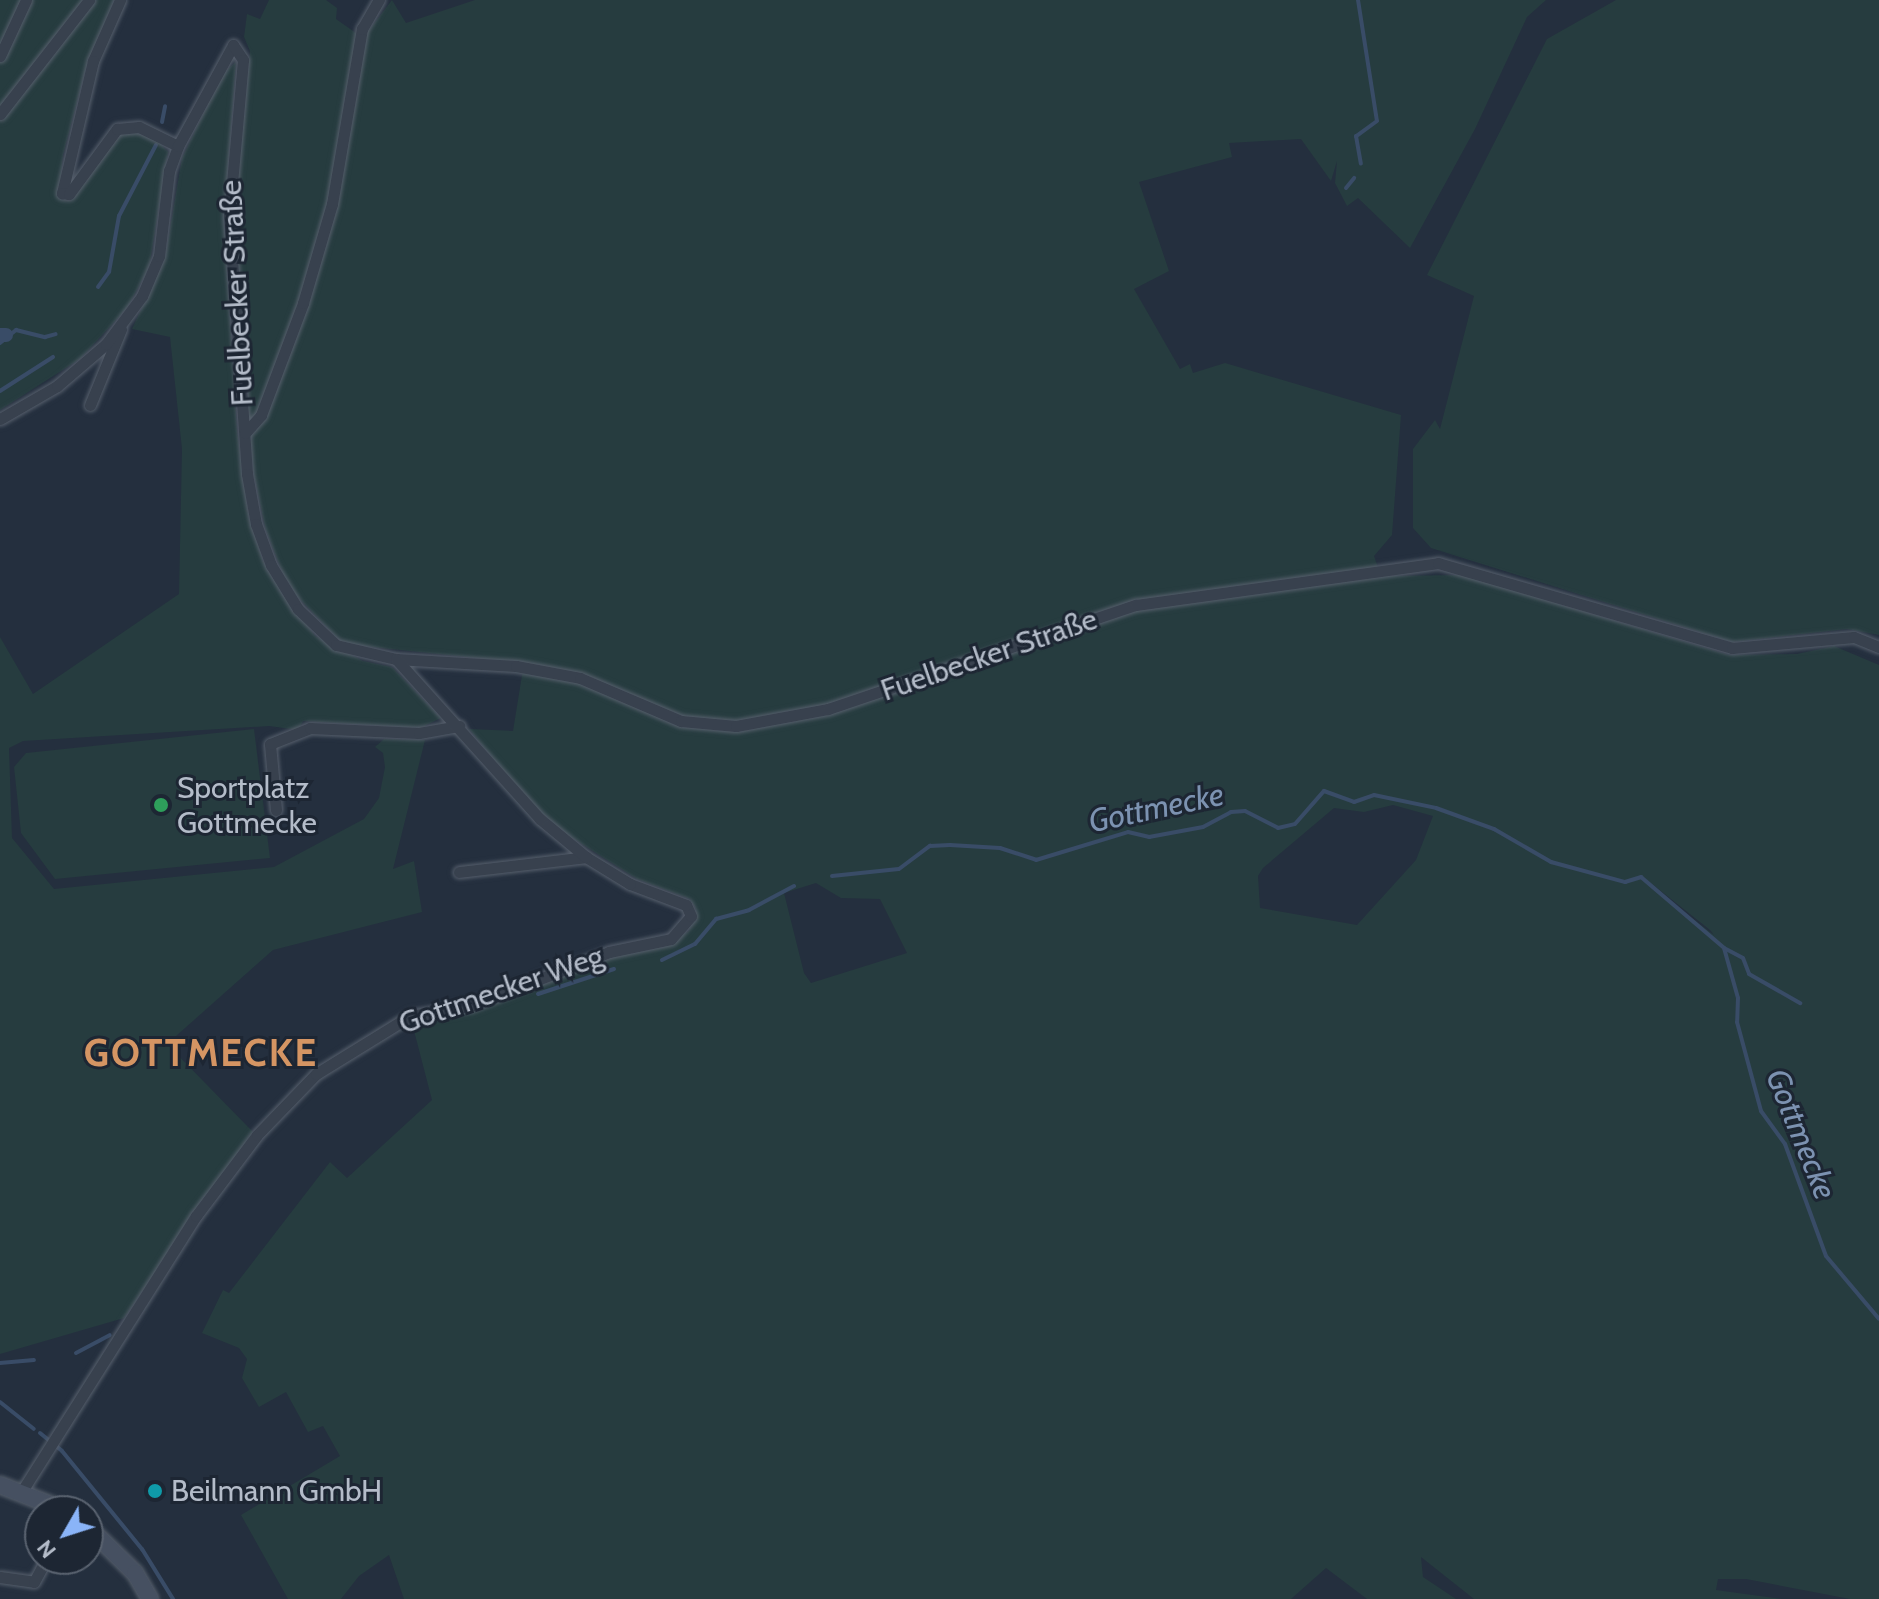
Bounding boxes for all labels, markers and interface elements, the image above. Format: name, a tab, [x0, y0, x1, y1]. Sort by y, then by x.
street label: Fuelbecker Straße	[213, 179, 261, 407]
street label: Fuelbecker Straße	[876, 601, 1102, 709]
place label: Sportplatz Gottmecke	[177, 770, 317, 840]
water label: Gottmecke	[1085, 775, 1227, 841]
marker: Sportplatz Gottmecke	[152, 796, 170, 814]
street label: Gottmecker Weg	[394, 938, 608, 1042]
district label: GOTTMECKE	[84, 1030, 318, 1076]
water label: Gottmecke	[1758, 1063, 1844, 1205]
place label: Beilmann GmbH	[171, 1473, 382, 1509]
marker: Beilmann GmbH	[146, 1482, 164, 1500]
north arrow	[24, 1495, 104, 1575]
text: N	[31, 1535, 62, 1564]

